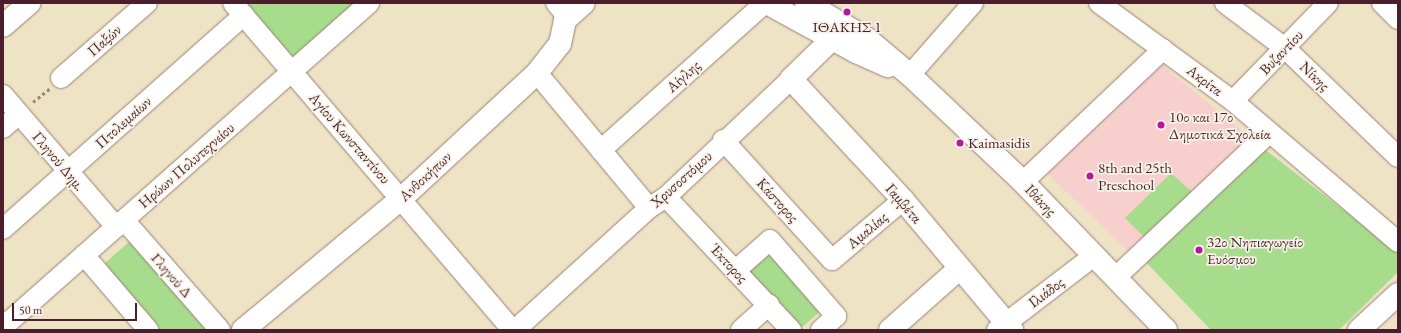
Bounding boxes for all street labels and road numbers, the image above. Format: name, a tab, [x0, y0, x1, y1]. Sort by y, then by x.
street label: Παξών	[83, 20, 125, 60]
street label: Βυζαντίου	[1255, 26, 1307, 78]
street label: Αίγλης	[662, 56, 704, 96]
street label: Νίκης	[1296, 58, 1334, 94]
street label: Ακρίτα	[1183, 61, 1227, 99]
street label: Αγίου Κωνσταντίνου	[305, 89, 395, 187]
street label: Πτολεμαίων	[91, 92, 155, 152]
street label: Ηρώων Πολυτεχνείου	[134, 118, 238, 212]
street label: Γληνού Δημ.	[29, 128, 89, 194]
street label: Ανθοκήπων	[395, 147, 455, 205]
street label: Χρυσοστόμου	[647, 147, 715, 211]
street label: Κάστορος	[753, 174, 803, 226]
street label: Γαμβέτα	[882, 179, 926, 227]
street label: Ιθάκης	[1022, 180, 1060, 220]
street label: Αμαλίας	[843, 208, 891, 252]
street label: Έκτορος	[706, 240, 752, 286]
street label: Γληνού Δ	[148, 249, 196, 301]
street label: Ιλιάδος	[1025, 273, 1067, 311]

